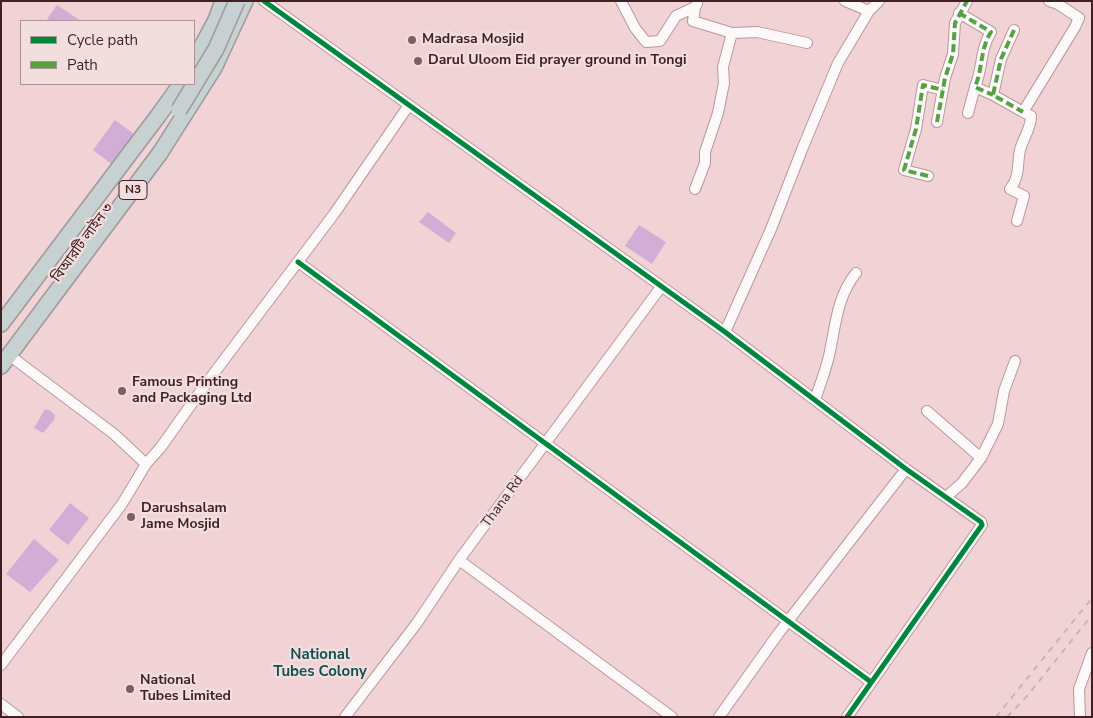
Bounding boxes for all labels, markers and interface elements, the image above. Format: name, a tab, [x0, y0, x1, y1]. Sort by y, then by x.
legend	[20, 20, 195, 85]
text: Cycle path	[67, 30, 138, 50]
place label: Madrasa Mosjid	[422, 32, 524, 48]
marker: Madrasa Mosjid	[406, 34, 418, 46]
place label: Darul Uloom Eid prayer ground in Tongi	[428, 53, 686, 69]
text: Path	[67, 55, 98, 75]
marker: Darul Uloom Eid prayer ground in Tongi	[412, 55, 424, 67]
road number: N3	[119, 180, 147, 200]
street label: বিআরটি লাইন ৩	[49, 200, 117, 286]
place label: Famous Printing and Packaging Ltd	[132, 375, 252, 408]
marker: Famous Printing and Packaging Ltd	[116, 385, 128, 397]
street label: Thana Rd	[479, 473, 527, 531]
place label: Darushsalam Jame Mosjid	[141, 501, 227, 534]
marker: Darushsalam Jame Mosjid	[125, 511, 137, 523]
district label: National Tubes Colony	[273, 646, 367, 681]
place label: National Tubes Limited	[140, 673, 231, 706]
marker: National Tubes Limited	[124, 683, 136, 695]

